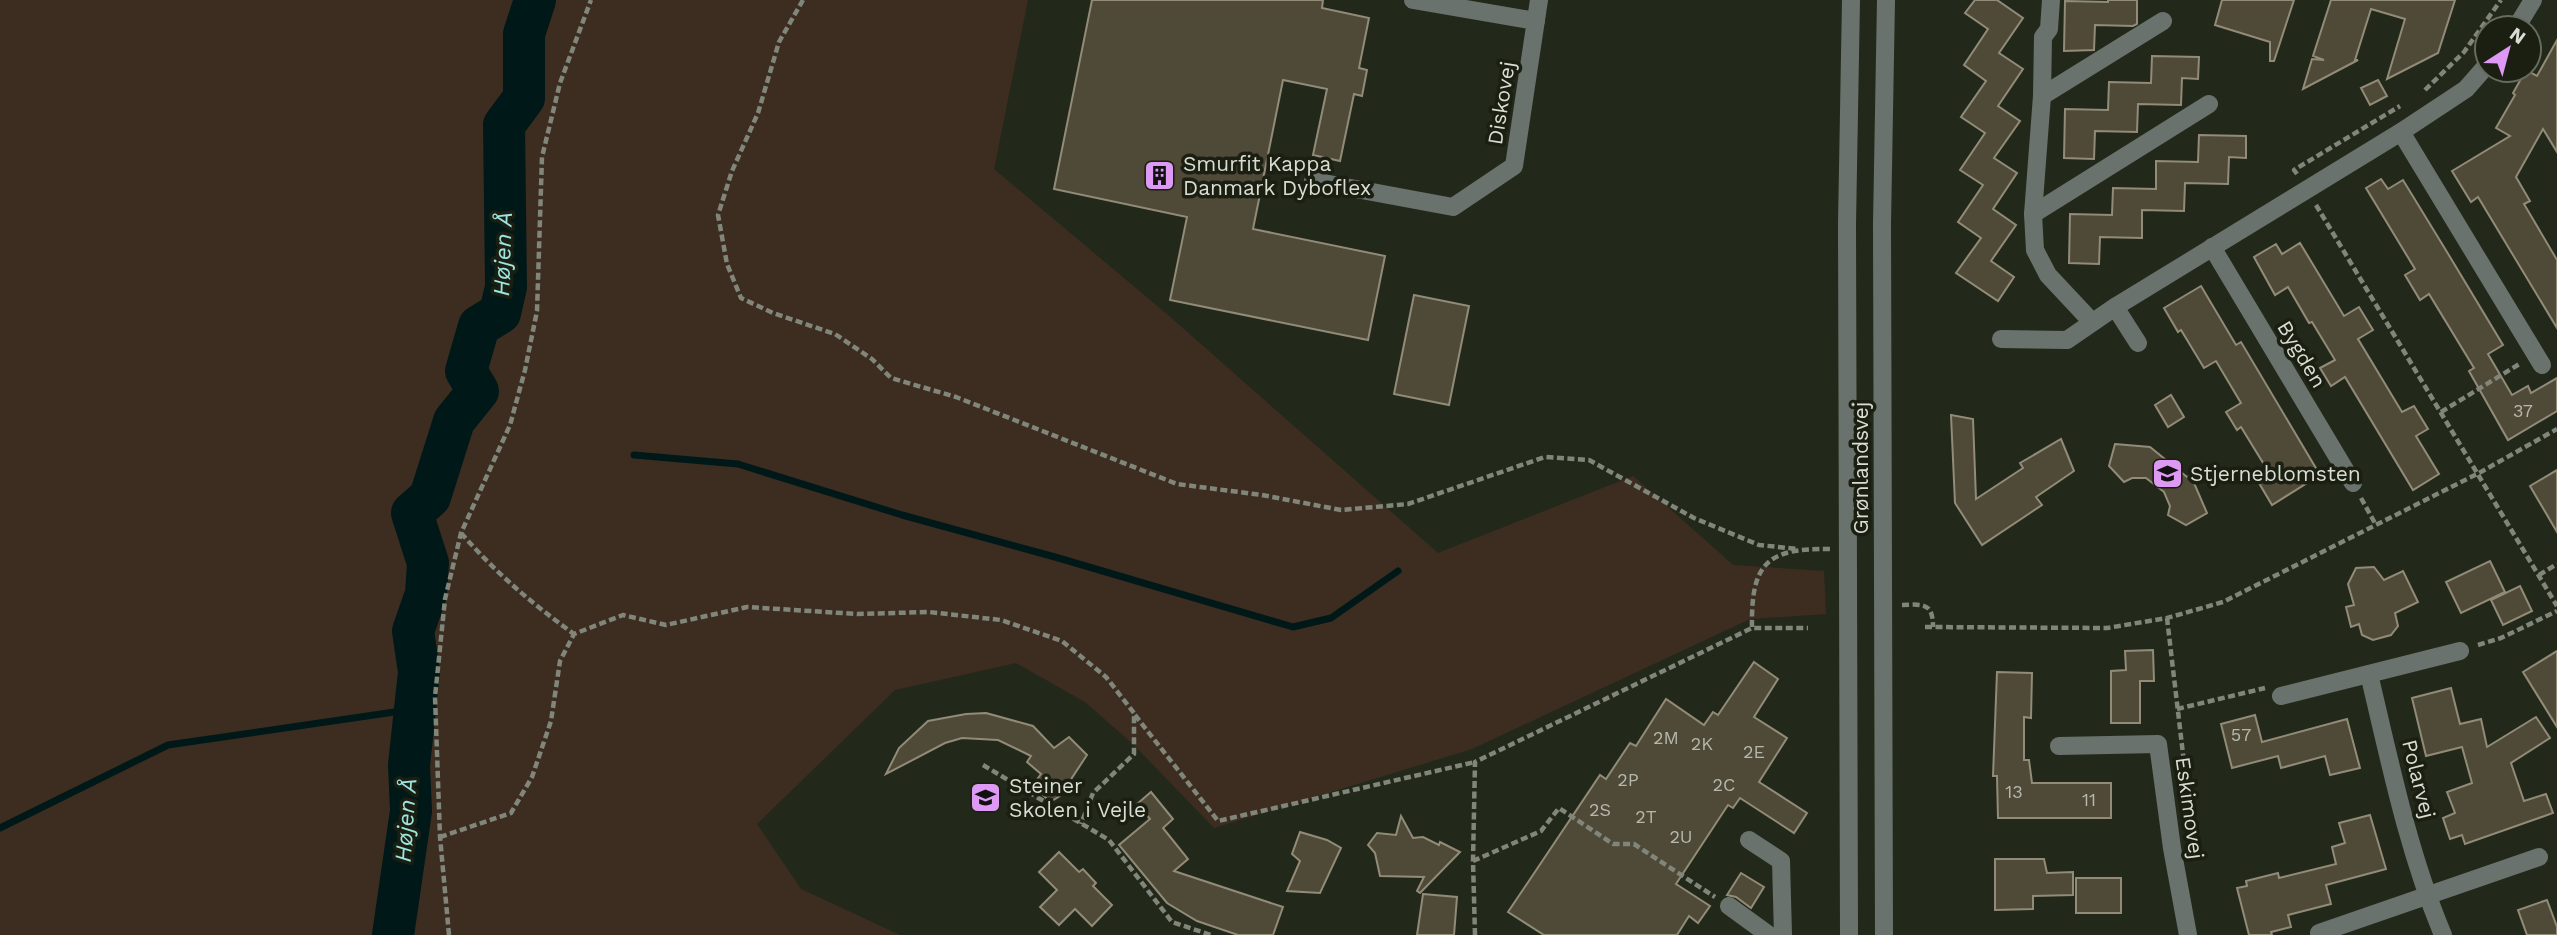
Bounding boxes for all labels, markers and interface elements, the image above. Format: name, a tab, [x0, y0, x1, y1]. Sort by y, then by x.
north arrow	[2473, 14, 2543, 84]
text: N	[2505, 22, 2530, 49]
street label: Diskovej	[1482, 59, 1520, 147]
place label: Smurfit Kappa Danmark Dyboflex	[1183, 151, 1371, 200]
building icon: Smurfit Kappa Danmark Dyboflex	[1143, 158, 1177, 192]
water label: Højen Å	[488, 211, 518, 297]
street label: Bygden	[2272, 316, 2332, 392]
house number: 37	[2513, 400, 2533, 421]
street label: Grønlandsvej	[1848, 402, 1873, 534]
school or university icon: Stjerneblomsten	[2150, 456, 2184, 490]
place label: Stjerneblomsten	[2190, 461, 2361, 486]
house number: 57	[2231, 724, 2251, 745]
house number: 2M	[1653, 727, 1679, 748]
house number: 2K	[1691, 733, 1713, 754]
street label: Polarvej	[2397, 737, 2441, 821]
house number: 2E	[1743, 741, 1765, 762]
street label: Eskimovej	[2170, 755, 2210, 861]
house number: 2P	[1617, 769, 1639, 790]
place label: Steiner Skolen i Vejle	[1009, 773, 1146, 822]
house number: 2C	[1713, 774, 1735, 795]
water label: Højen Å	[390, 777, 422, 863]
school or university icon: Steiner Skolen i Vejle	[969, 780, 1003, 814]
house number: 13	[2005, 781, 2023, 802]
house number: 11	[2082, 789, 2096, 810]
house number: 2S	[1589, 799, 1611, 820]
house number: 2T	[1635, 806, 1657, 827]
house number: 2U	[1669, 826, 1693, 847]

